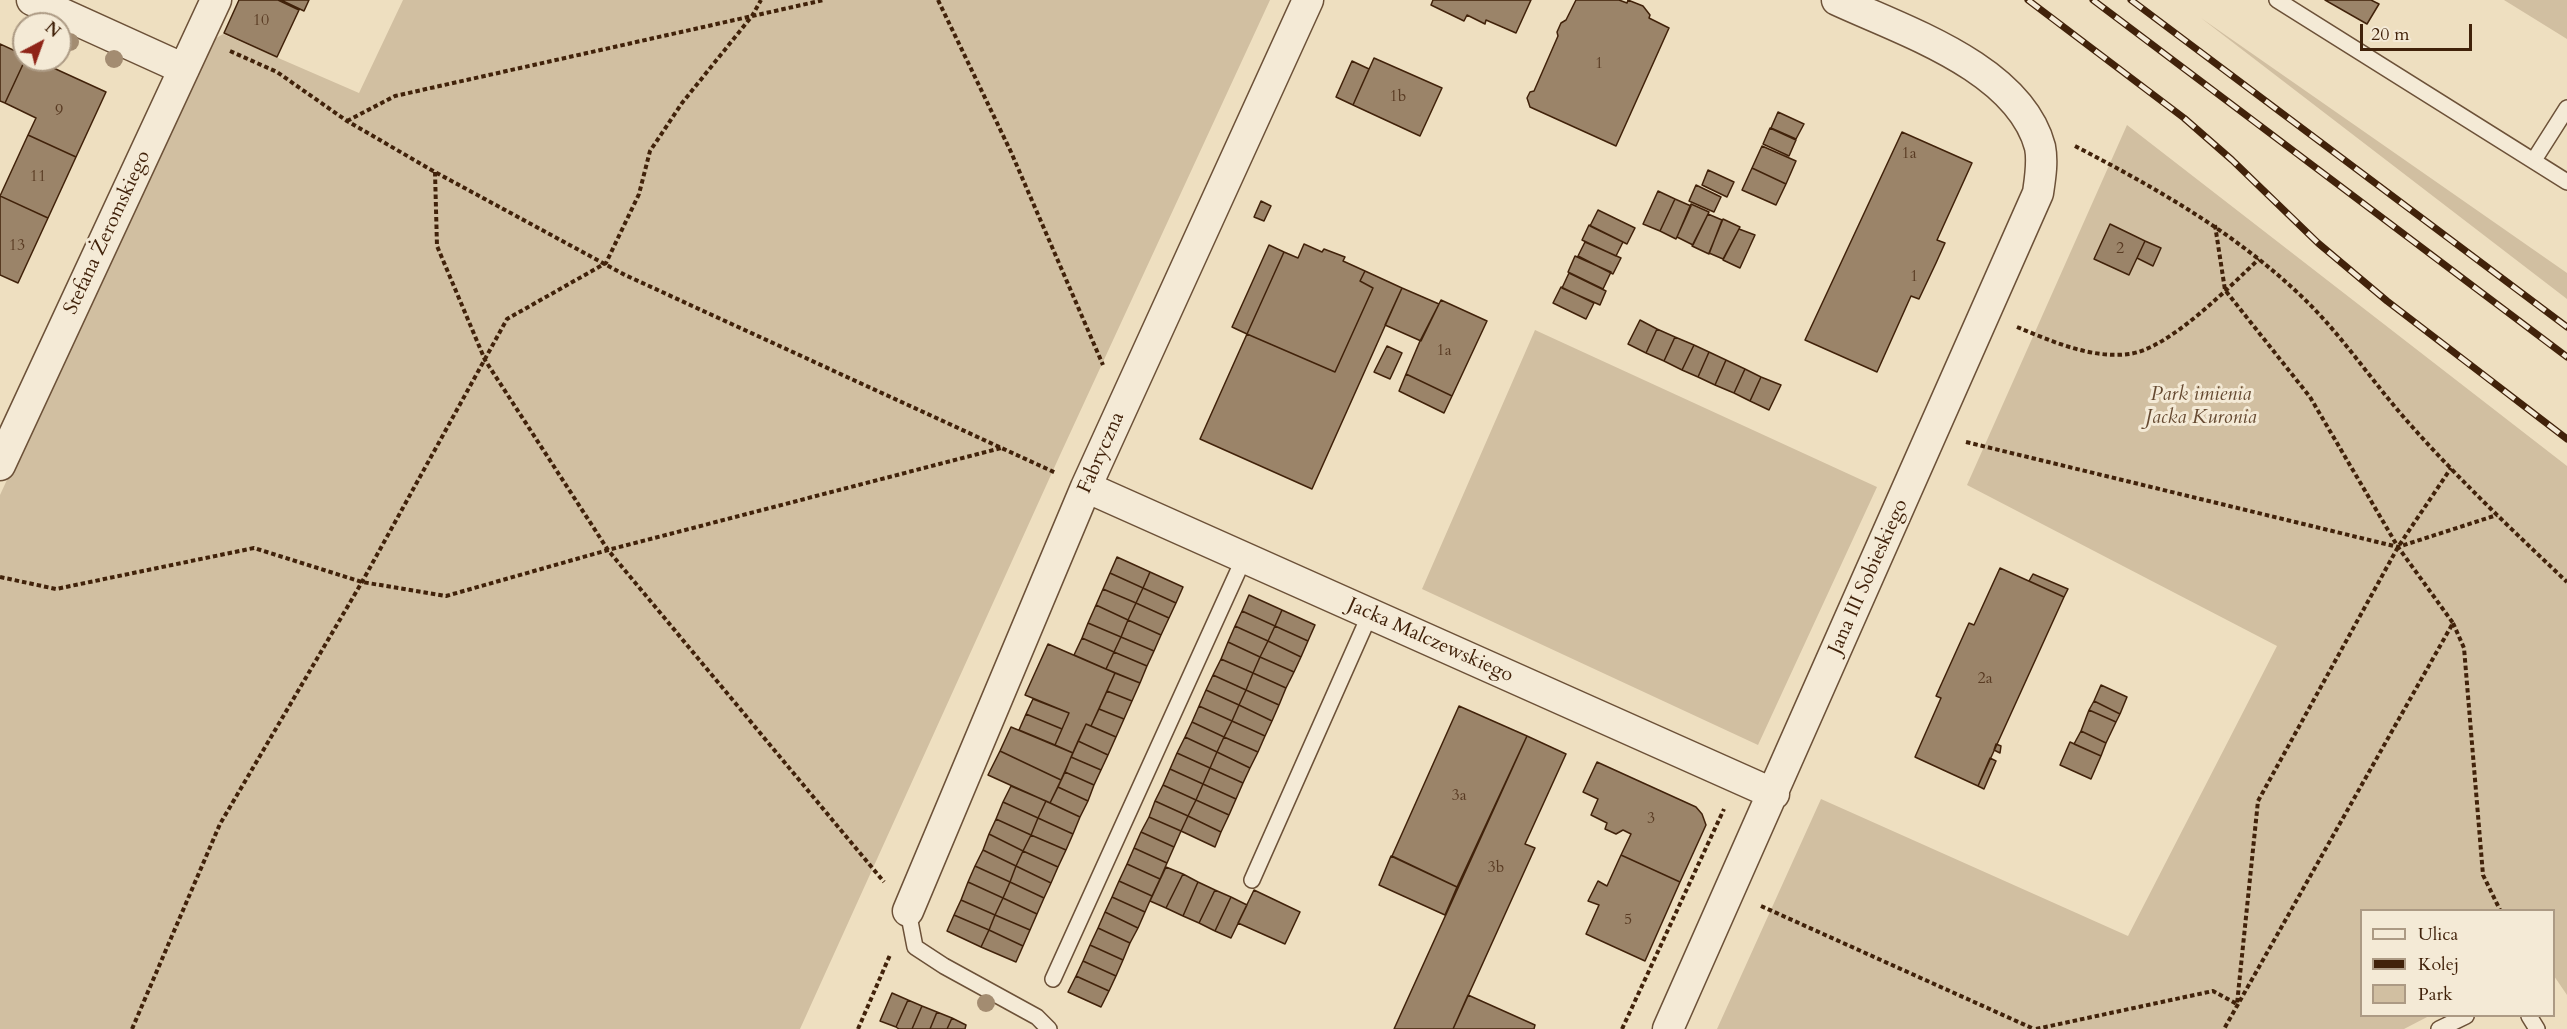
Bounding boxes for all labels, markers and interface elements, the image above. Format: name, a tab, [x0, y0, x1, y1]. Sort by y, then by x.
house number: 10	[253, 11, 269, 31]
north arrow	[12, 12, 72, 72]
scale bar	[2363, 12, 2476, 50]
text: N	[40, 17, 65, 43]
text: 20 m	[2371, 22, 2410, 47]
house number: 1	[1595, 54, 1603, 74]
house number: 1b	[1390, 87, 1406, 107]
house number: 9	[55, 101, 63, 121]
house number: 1a	[1901, 144, 1917, 164]
street label: Stefana Żeromskiego	[60, 147, 156, 319]
house number: 11	[30, 167, 46, 187]
house number: 13	[9, 236, 25, 256]
house number: 2	[2116, 239, 2124, 259]
house number: 1	[1910, 267, 1918, 287]
house number: 1a	[1436, 341, 1452, 361]
park label: Park imienia Jacka Kuronia	[2145, 383, 2257, 430]
street label: Fabryczna	[1073, 409, 1131, 497]
street label: Jana III Sobieskiego	[1824, 496, 1914, 658]
street label: Jacka Malczewskiego	[1343, 594, 1517, 688]
house number: 2a	[1977, 669, 1993, 689]
house number: 3a	[1451, 786, 1467, 806]
house number: 3	[1647, 809, 1655, 829]
house number: 3b	[1488, 858, 1504, 878]
legend	[2360, 909, 2555, 1017]
house number: 5	[1624, 910, 1632, 930]
text: Ulica	[2418, 922, 2458, 947]
text: Kolej	[2418, 952, 2459, 977]
text: Park	[2418, 982, 2453, 1007]

